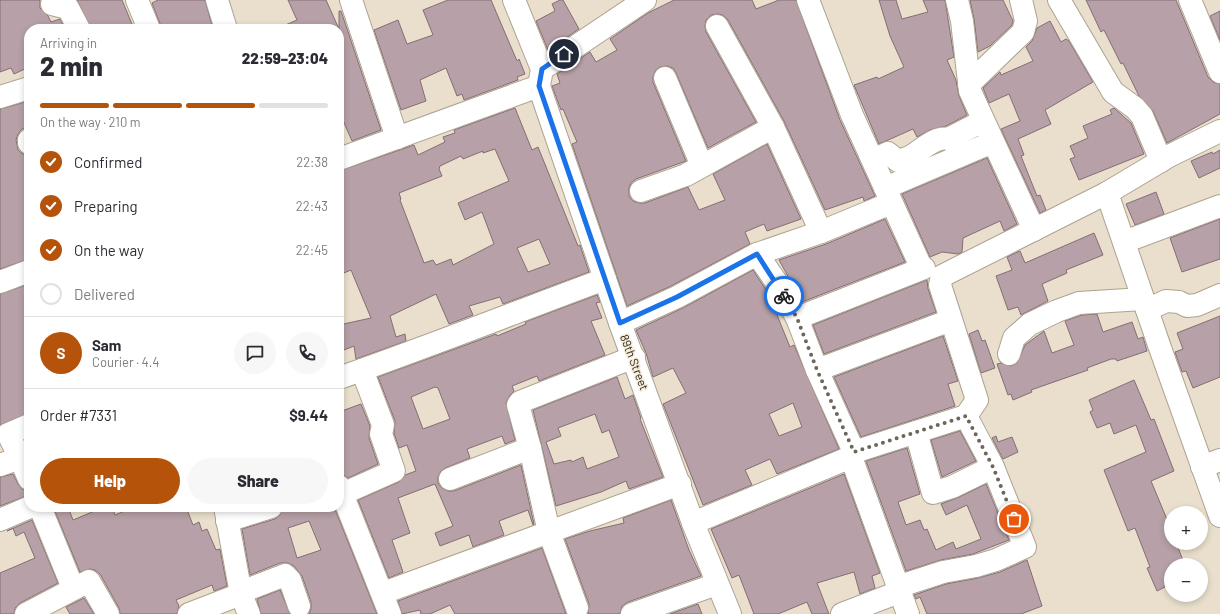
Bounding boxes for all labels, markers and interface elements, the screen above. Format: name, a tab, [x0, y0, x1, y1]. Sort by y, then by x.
text: Arriving in	[40, 35, 97, 51]
pin	[547, 37, 581, 71]
icon: home	[553, 43, 575, 65]
text: 22:59–23:04	[242, 49, 328, 67]
text: 2 min	[40, 50, 103, 81]
text: On the way · 210 m	[40, 114, 141, 130]
icon: check	[40, 151, 62, 173]
text: Confirmed	[74, 153, 142, 171]
text: 22:38	[296, 154, 328, 170]
icon: check	[40, 195, 62, 217]
text: Preparing	[74, 197, 138, 215]
text: 22:43	[296, 198, 328, 214]
icon: check	[40, 239, 62, 261]
text: On the way	[74, 241, 144, 259]
text: 22:45	[296, 242, 328, 258]
courier	[764, 276, 804, 316]
text: Delivered	[74, 285, 135, 303]
icon: bike	[773, 285, 795, 307]
button: chat	[234, 332, 276, 374]
button: phone	[286, 332, 328, 374]
street label: 89th Street	[618, 332, 652, 392]
text: Sam	[92, 336, 121, 354]
text: S	[57, 344, 65, 362]
text: Courier · 4.4	[92, 354, 160, 370]
text: Order #7331	[40, 406, 117, 424]
text: $9.44	[289, 406, 328, 424]
button: Help	[40, 458, 180, 504]
button: Share	[188, 458, 328, 504]
pin	[997, 502, 1031, 536]
map controls	[1164, 506, 1208, 602]
button: +	[1164, 506, 1208, 550]
icon: bag	[1003, 508, 1025, 530]
button: −	[1164, 558, 1208, 602]

